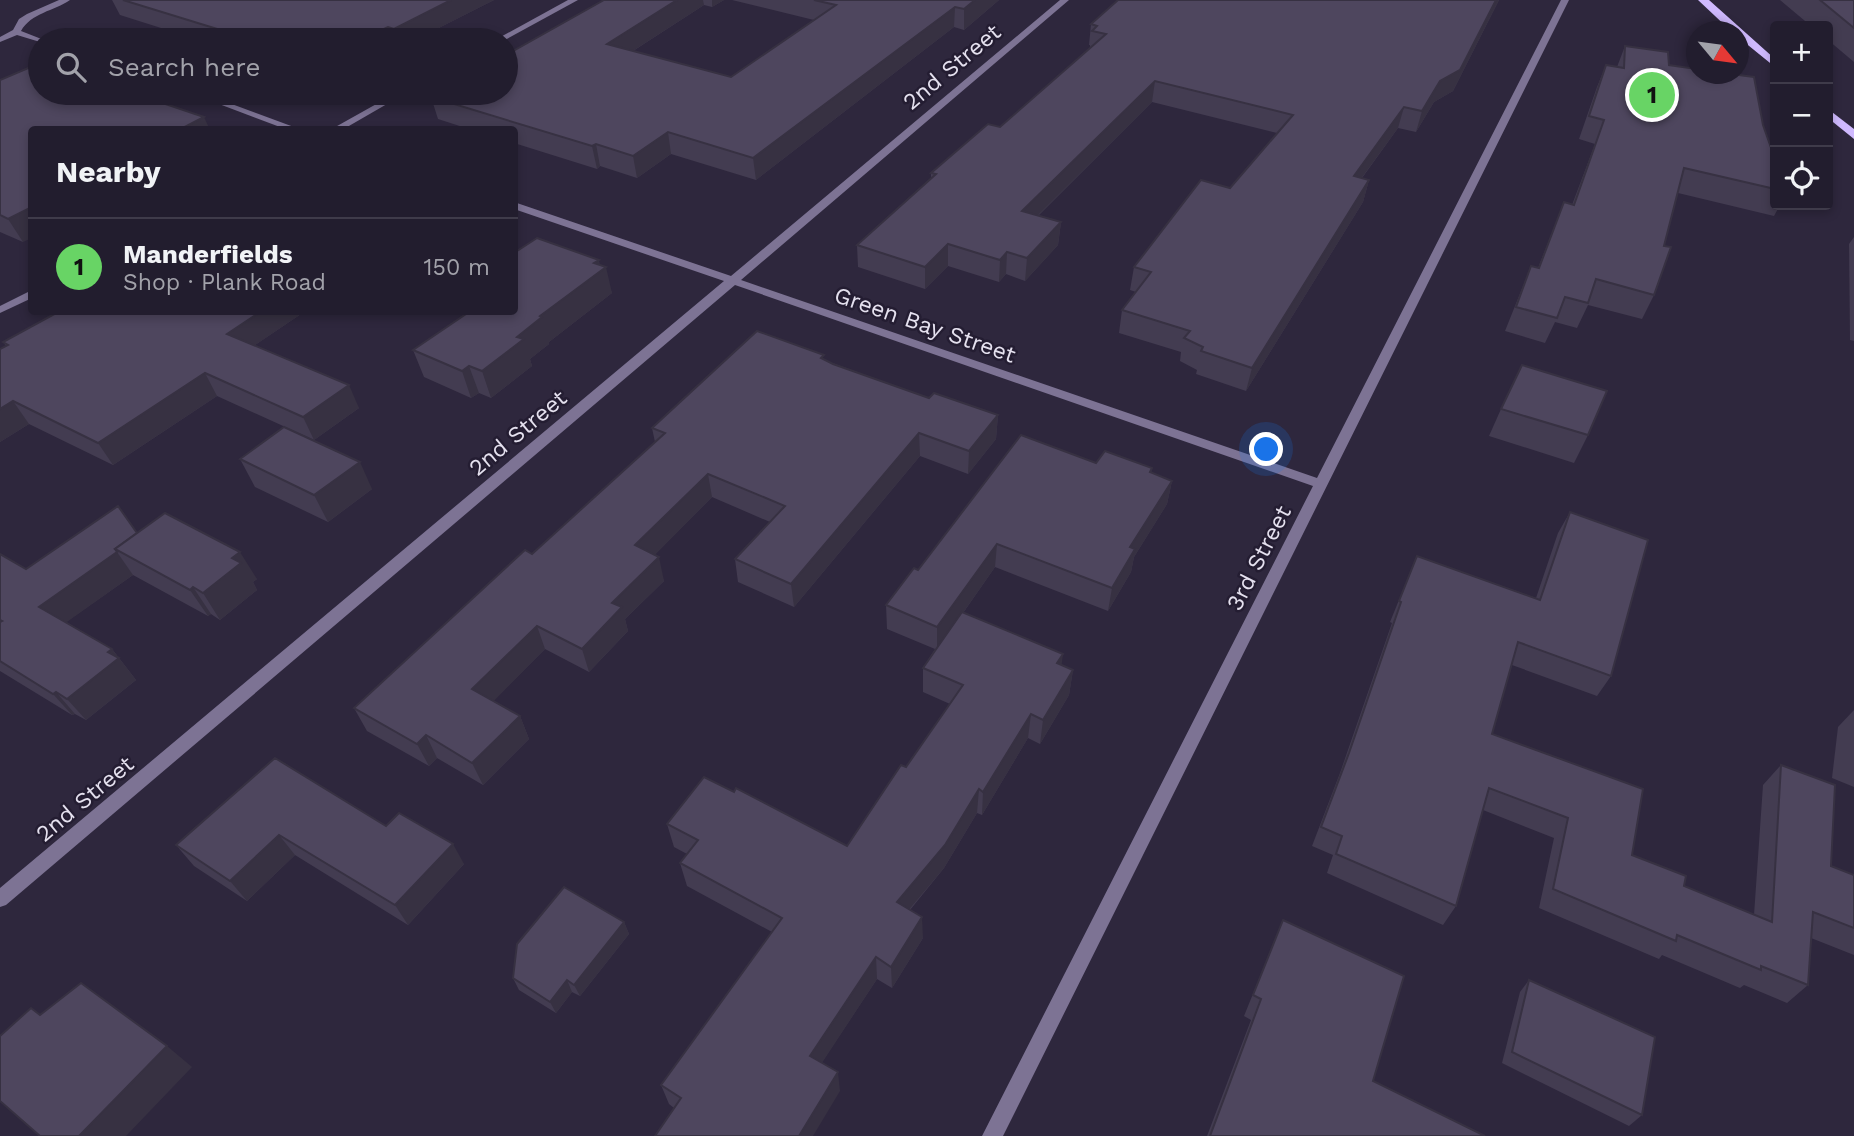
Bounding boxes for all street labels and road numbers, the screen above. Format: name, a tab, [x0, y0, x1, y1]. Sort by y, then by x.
street label: 2nd Street	[898, 18, 1007, 116]
street label: Green Bay Street	[831, 281, 1020, 369]
street label: 2nd Street	[464, 384, 573, 482]
street label: 3rd Street	[1221, 501, 1297, 615]
street label: 2nd Street	[31, 750, 140, 848]

